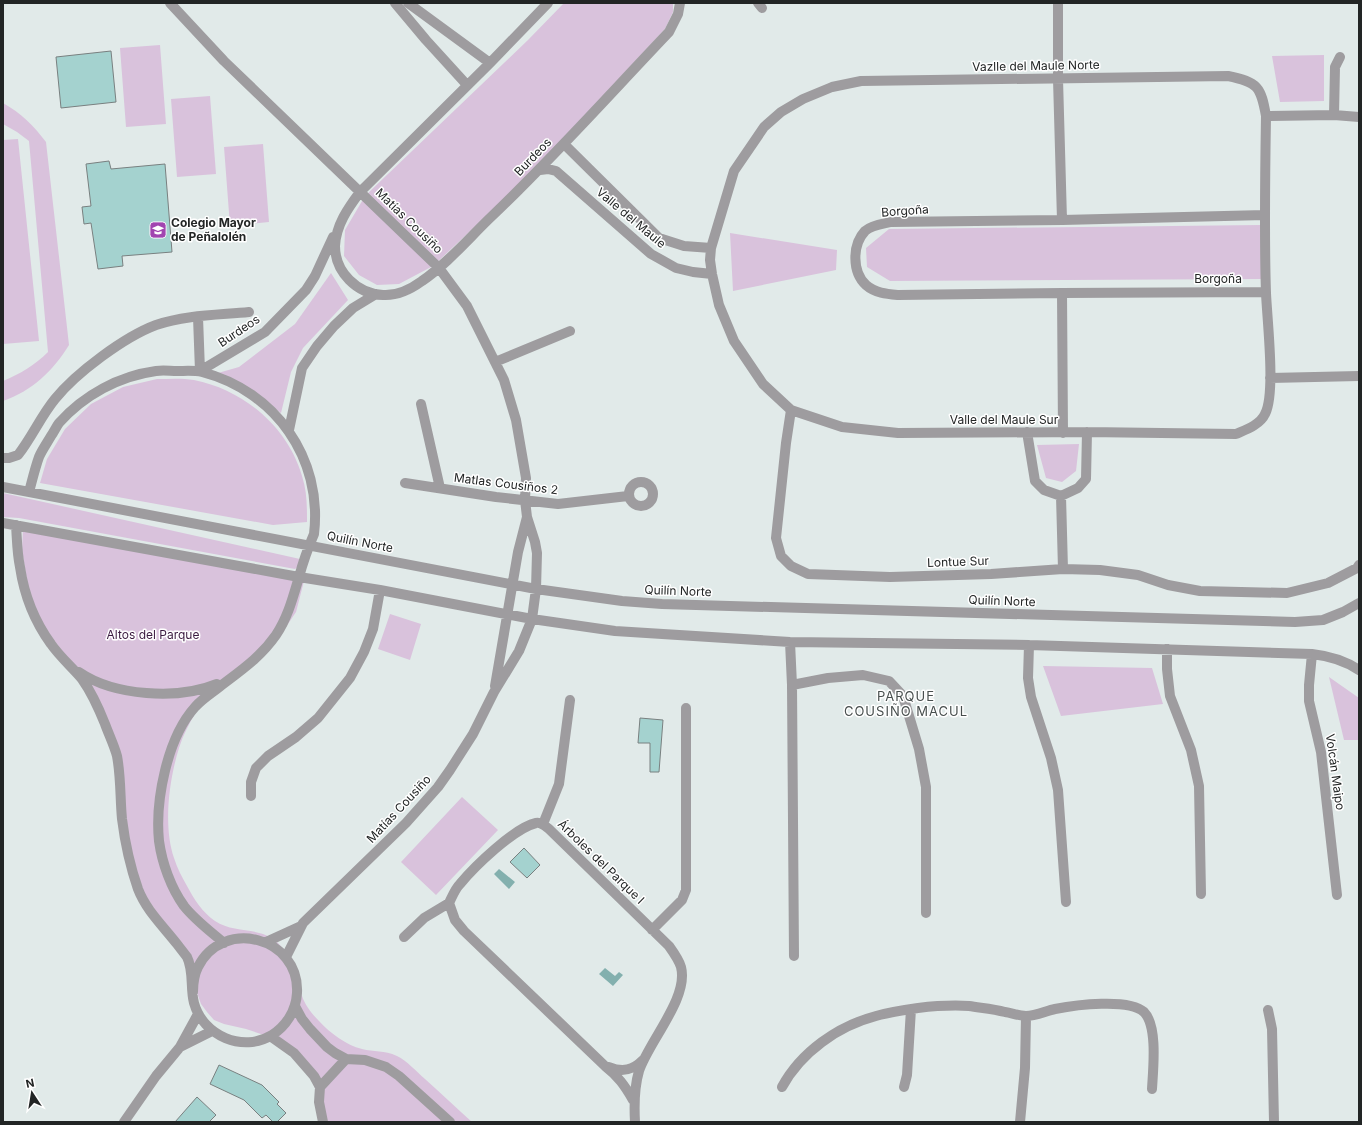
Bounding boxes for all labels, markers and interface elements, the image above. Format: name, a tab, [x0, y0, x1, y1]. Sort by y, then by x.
street label: Vazlle del Maule Norte	[972, 57, 1100, 74]
street label: Burdeos	[511, 134, 554, 179]
street label: Valle del Maule	[594, 184, 669, 251]
street label: Matías Cousiño	[373, 185, 446, 256]
street label: Borgoña	[881, 201, 929, 220]
place label: Colegio Mayor de Peñalolén	[171, 215, 256, 244]
school or university icon: Colegio Mayor de Peñalolén	[148, 220, 168, 240]
street label: Borgoña	[1194, 271, 1242, 286]
street label: Burdeos	[215, 311, 262, 350]
street label: Valle del Maule Sur	[950, 412, 1059, 427]
street label: MatIas Cousiños 2	[453, 470, 559, 497]
street label: Quilín Norte	[326, 528, 395, 555]
street label: Lontue Sur	[927, 553, 990, 570]
street label: Quilín Norte	[644, 582, 712, 599]
street label: Quilín Norte	[968, 592, 1036, 609]
park label: Altos del Parque	[107, 627, 199, 642]
district label: PARQUE COUSIÑO MACUL	[844, 688, 968, 719]
street label: Volcán Maipo	[1323, 733, 1348, 811]
street label: Matías Cousiño	[363, 772, 434, 846]
street label: Árboles del Parque I	[555, 816, 648, 907]
north arrow	[12, 1073, 52, 1113]
text: N	[24, 1075, 35, 1091]

